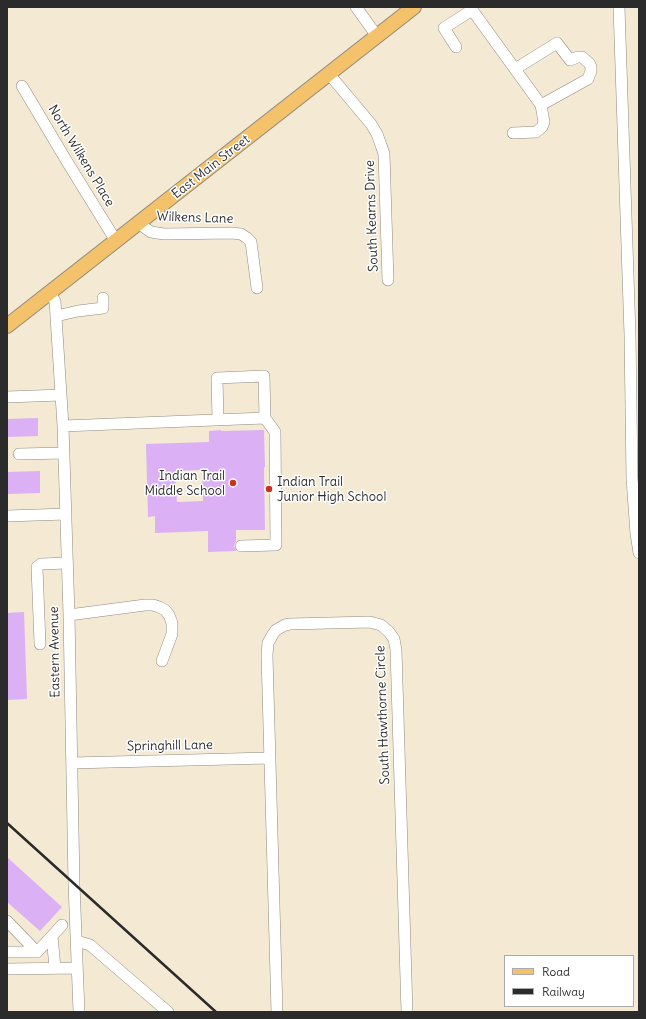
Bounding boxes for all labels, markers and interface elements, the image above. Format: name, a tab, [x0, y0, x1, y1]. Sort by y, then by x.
street label: North Wilkens Place	[45, 102, 117, 210]
street label: East Main Street	[169, 132, 253, 202]
street label: South Kearns Drive	[362, 160, 382, 272]
street label: Wilkens Lane	[156, 209, 234, 227]
place label: Indian Trail Middle School	[144, 468, 225, 499]
place label: Indian Trail Junior High School	[277, 474, 386, 505]
marker: Indian Trail Middle School	[228, 478, 238, 488]
marker: Indian Trail Junior High School	[264, 484, 274, 494]
street label: Eastern Avenue	[46, 606, 64, 698]
street label: South Hawthorne Circle	[373, 645, 393, 785]
street label: Springhill Lane	[127, 737, 213, 755]
legend	[504, 955, 634, 1007]
text: Road	[542, 964, 570, 979]
text: Railway	[542, 984, 585, 999]

